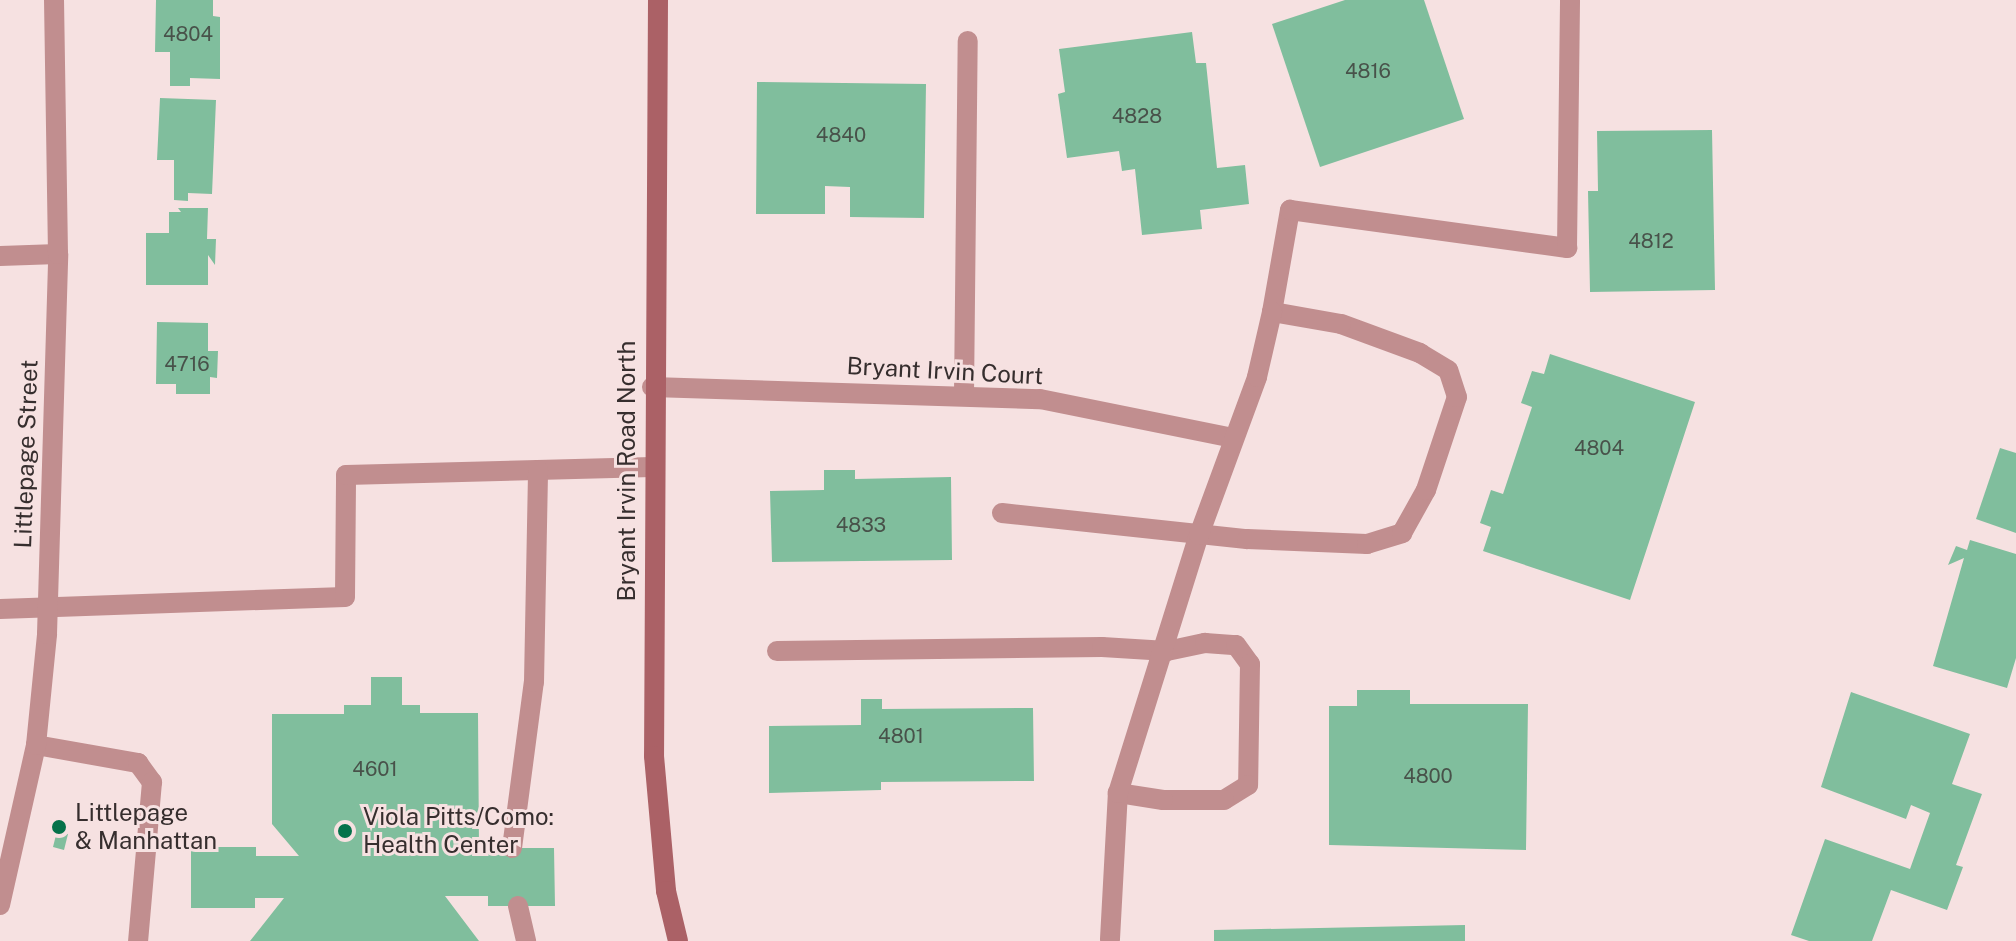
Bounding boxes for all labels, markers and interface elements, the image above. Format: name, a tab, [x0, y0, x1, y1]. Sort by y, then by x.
house number: 4804	[163, 22, 213, 46]
house number: 4816	[1345, 59, 1391, 83]
house number: 4828	[1112, 104, 1162, 128]
house number: 4840	[816, 123, 866, 147]
house number: 4812	[1628, 229, 1674, 253]
street label: Bryant Irvin Road North	[613, 341, 641, 601]
street label: Bryant Irvin Court	[846, 351, 1044, 391]
house number: 4716	[164, 352, 210, 376]
street label: Littlepage Street	[8, 359, 44, 549]
house number: 4804	[1574, 436, 1624, 460]
house number: 4833	[836, 513, 886, 537]
house number: 4801	[878, 724, 924, 748]
house number: 4601	[352, 757, 398, 781]
house number: 4800	[1403, 764, 1453, 788]
place label: Littlepage & Manhattan	[75, 799, 217, 855]
place label: Viola Pitts/Como: Health Center	[363, 803, 554, 859]
marker: Littlepage & Manhattan	[50, 818, 68, 836]
marker: Viola Pitts/Como: Health Center	[334, 820, 356, 842]

